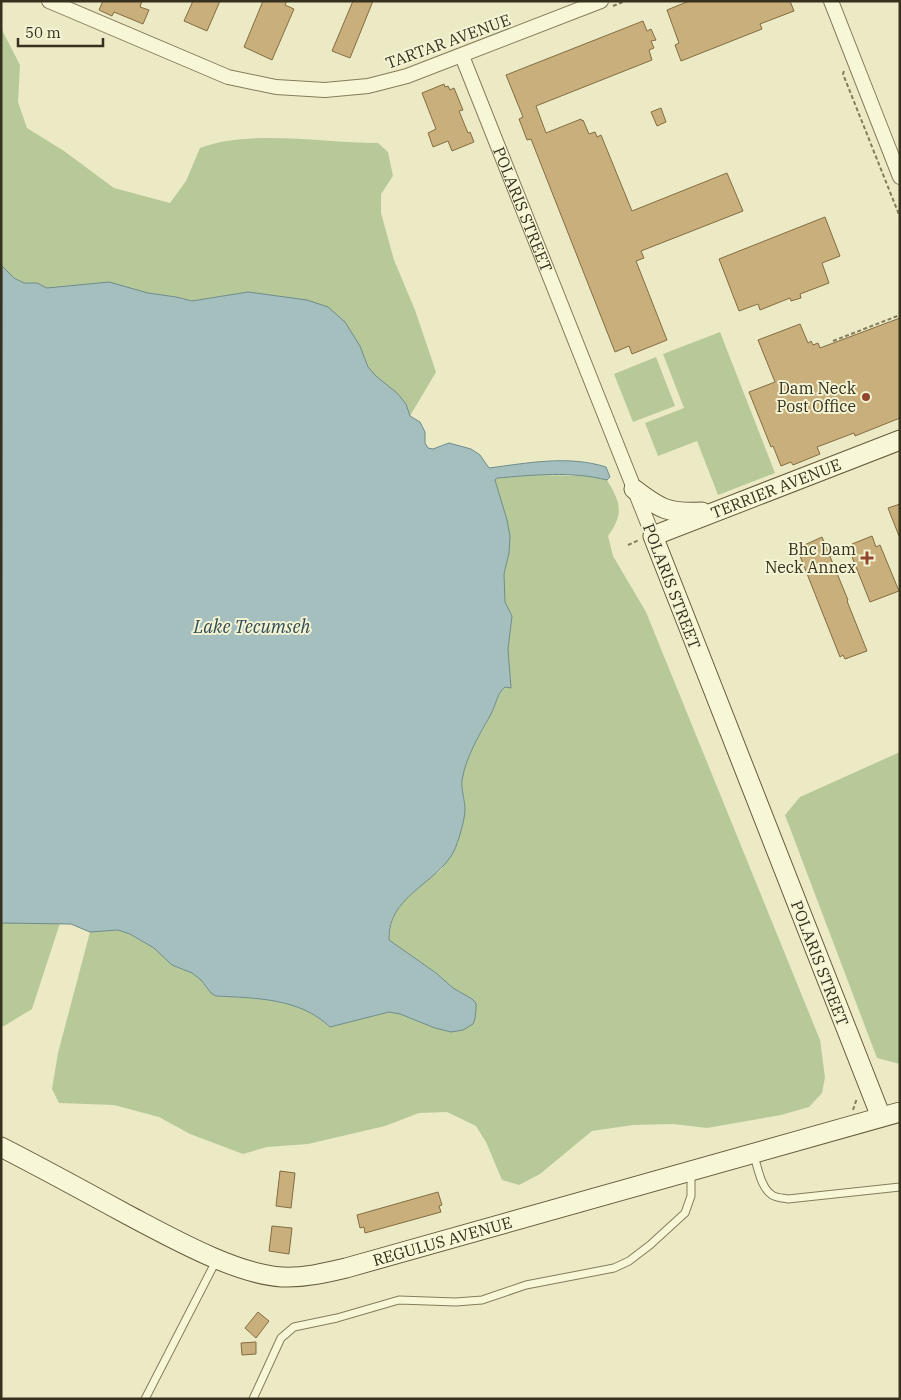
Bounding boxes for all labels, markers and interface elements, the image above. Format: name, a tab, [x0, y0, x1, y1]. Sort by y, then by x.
street label: TARTAR AVENUE	[383, 9, 513, 73]
scale bar	[18, 15, 102, 47]
text: 50 m	[25, 23, 61, 42]
street label: POLARIS STREET	[489, 144, 557, 275]
place label: Dam Neck Post Office	[777, 378, 857, 416]
marker: Dam Neck Post Office	[860, 391, 872, 403]
street label: TERRIER AVENUE	[708, 454, 844, 523]
street label: POLARIS STREET	[639, 520, 705, 652]
place label: Bhc Dam Neck Annex	[765, 539, 856, 577]
marker: Bhc Dam Neck Annex	[860, 551, 874, 565]
water label: Lake Tecumseh	[193, 615, 310, 638]
street label: POLARIS STREET	[787, 897, 853, 1029]
street label: REGULUS AVENUE	[370, 1212, 514, 1270]

